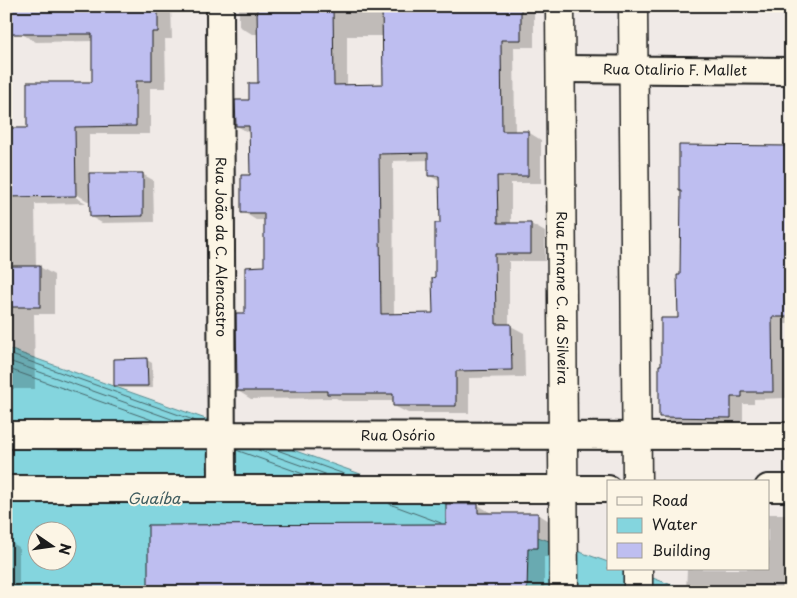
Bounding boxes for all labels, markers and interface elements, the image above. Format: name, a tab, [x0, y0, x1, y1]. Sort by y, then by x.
street label: Rua Otalirio F. Mallet	[603, 58, 747, 81]
street label: Rua João da C. Alencastro	[211, 157, 232, 337]
street label: Rua Ernane C. da Silveira	[551, 211, 574, 385]
street label: Rua Osório	[361, 424, 435, 446]
legend	[607, 480, 770, 570]
water label: Guaíba	[128, 486, 181, 509]
text: Road	[652, 488, 688, 511]
text: Water	[652, 512, 697, 535]
north arrow	[28, 520, 78, 570]
text: Building	[652, 538, 711, 561]
text: N	[54, 541, 77, 557]

